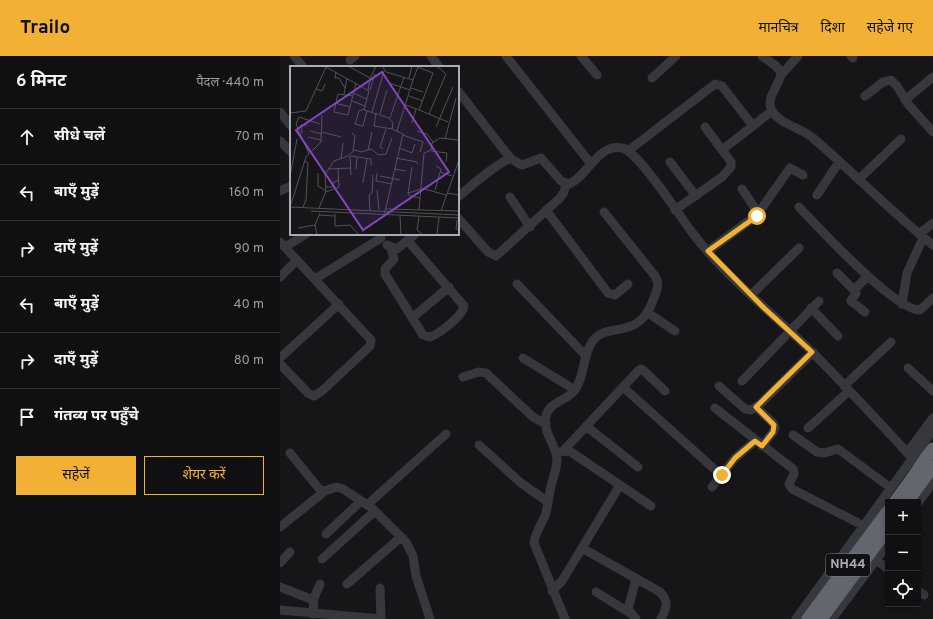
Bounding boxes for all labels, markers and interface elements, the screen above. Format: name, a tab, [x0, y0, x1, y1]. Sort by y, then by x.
text: Trailo	[20, 16, 70, 40]
text: मानचित्र	[759, 20, 799, 37]
text: दिशा	[821, 20, 845, 37]
text: सहेजे गए	[867, 20, 913, 37]
inset map	[290, 66, 459, 235]
text: 6 मिनट	[16, 71, 66, 93]
text: पैदल · 440 m	[196, 75, 264, 91]
icon: ahead	[16, 126, 38, 148]
text: सीधे चलें	[54, 127, 105, 146]
text: 70 m	[235, 129, 264, 145]
icon: left	[16, 182, 38, 204]
text: बाएँ मुड़ें	[54, 183, 99, 202]
text: 160 m	[229, 185, 264, 201]
route start	[748, 207, 766, 225]
icon: right	[16, 238, 38, 260]
text: दाएँ मुड़ें	[54, 239, 98, 258]
text: 90 m	[234, 241, 264, 257]
icon: left	[16, 294, 38, 316]
text: बाएँ मुड़ें	[54, 295, 99, 314]
text: 40 m	[234, 297, 264, 313]
icon: right	[16, 350, 38, 372]
text: दाएँ मुड़ें	[54, 351, 98, 370]
text: 80 m	[234, 353, 264, 369]
icon: arrive	[16, 406, 38, 428]
text: गंतव्य पर पहुँचे	[54, 407, 139, 426]
button: सहेजें	[16, 456, 136, 495]
button: शेयर करें	[144, 456, 264, 495]
route end	[713, 466, 731, 484]
map controls	[885, 499, 921, 607]
button: +	[885, 499, 921, 535]
button: −	[885, 535, 921, 571]
road number: NH44	[826, 554, 870, 576]
button: locate	[885, 571, 921, 607]

